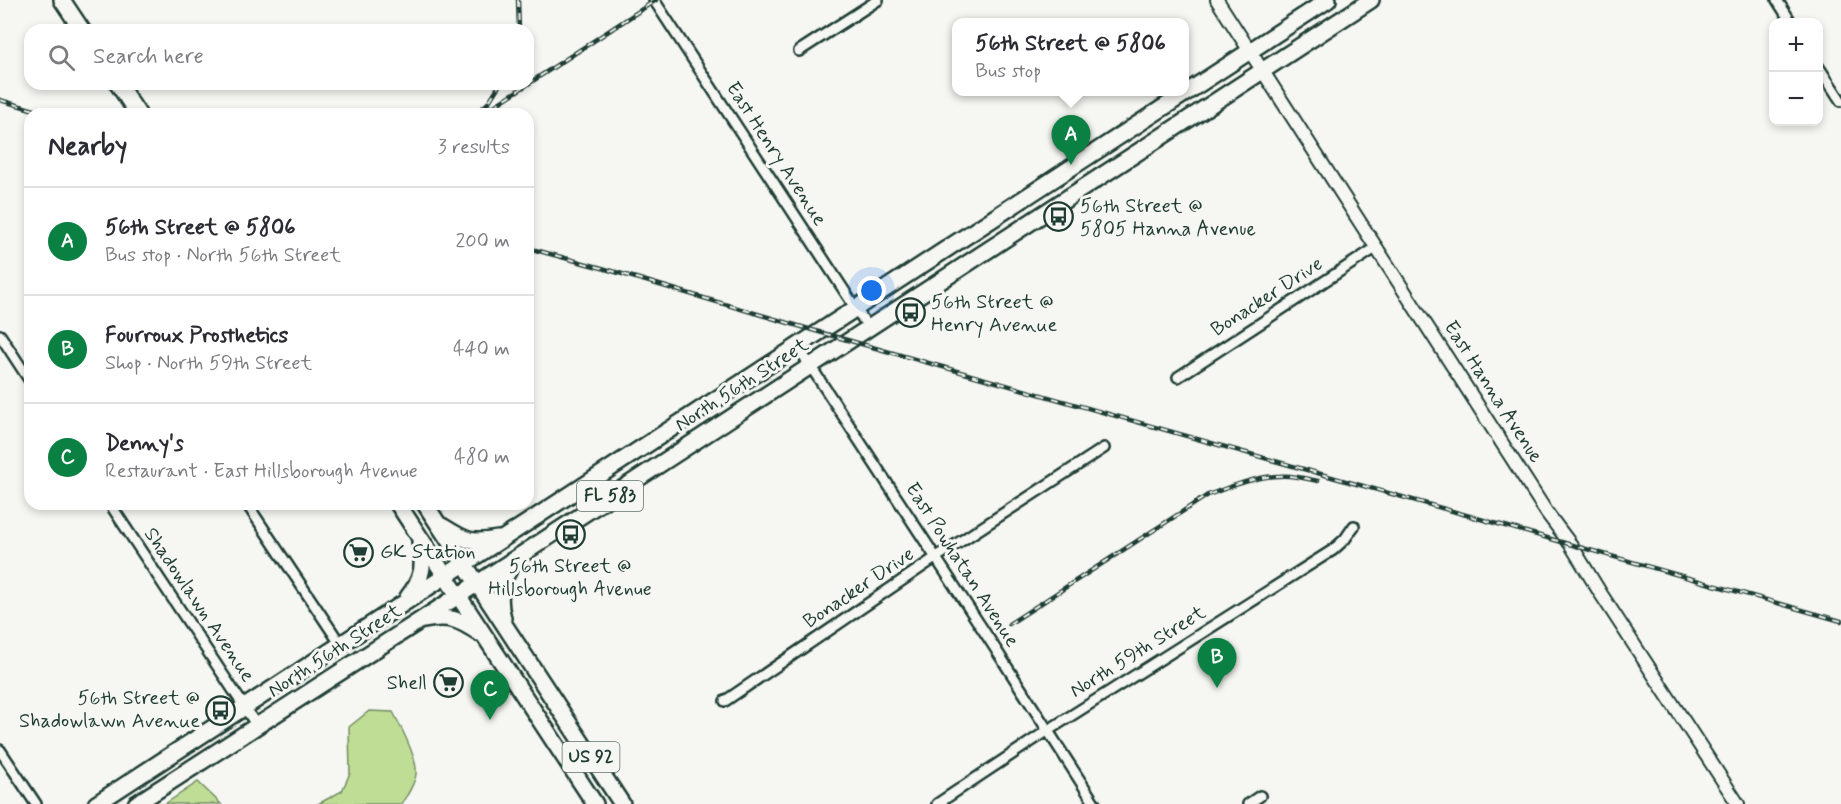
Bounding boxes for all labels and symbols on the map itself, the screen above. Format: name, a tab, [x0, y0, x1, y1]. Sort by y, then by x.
street label: East Henry Avenue	[719, 77, 833, 231]
pin: A	[1052, 116, 1090, 165]
place label: 56th Street @ 5805 Hanna Avenue	[1080, 193, 1256, 243]
bus stop icon: 56th Street @ 5805 Hanna Avenue	[1043, 201, 1075, 233]
street label: Bonacker Drive	[1206, 251, 1328, 343]
your location	[857, 276, 886, 305]
place label: 56th Street @ Henry Avenue	[931, 289, 1057, 339]
bus stop icon: 56th Street @ Henry Avenue	[894, 297, 926, 329]
street label: East Hanna Avenue	[1437, 316, 1549, 468]
street label: North 56th Street	[670, 332, 814, 438]
street label: East Powhatan Avenue	[899, 478, 1025, 653]
road number: FL 583	[577, 481, 643, 511]
bus stop icon: 56th Street @ Hillsborough Avenue	[554, 519, 586, 551]
street label: Shadowlawn Avenue	[137, 522, 261, 688]
supermarket icon: GK Station	[343, 536, 375, 568]
place label: GK Station	[380, 539, 476, 566]
street label: Bonacker Drive	[798, 541, 920, 635]
place label: 56th Street @ Hillsborough Avenue	[488, 553, 652, 603]
street label: North 56th Street	[263, 598, 407, 704]
street label: North 59th Street	[1065, 599, 1211, 705]
pin: B	[1198, 638, 1236, 688]
supermarket icon: Shell	[432, 667, 464, 699]
place label: Shell	[387, 670, 427, 697]
pin: C	[470, 670, 510, 720]
place label: 56th Street @ Shadowlawn Avenue	[19, 685, 200, 735]
bus stop icon: 56th Street @ Shadowlawn Avenue	[205, 694, 237, 726]
road number: US 92	[562, 742, 620, 772]

